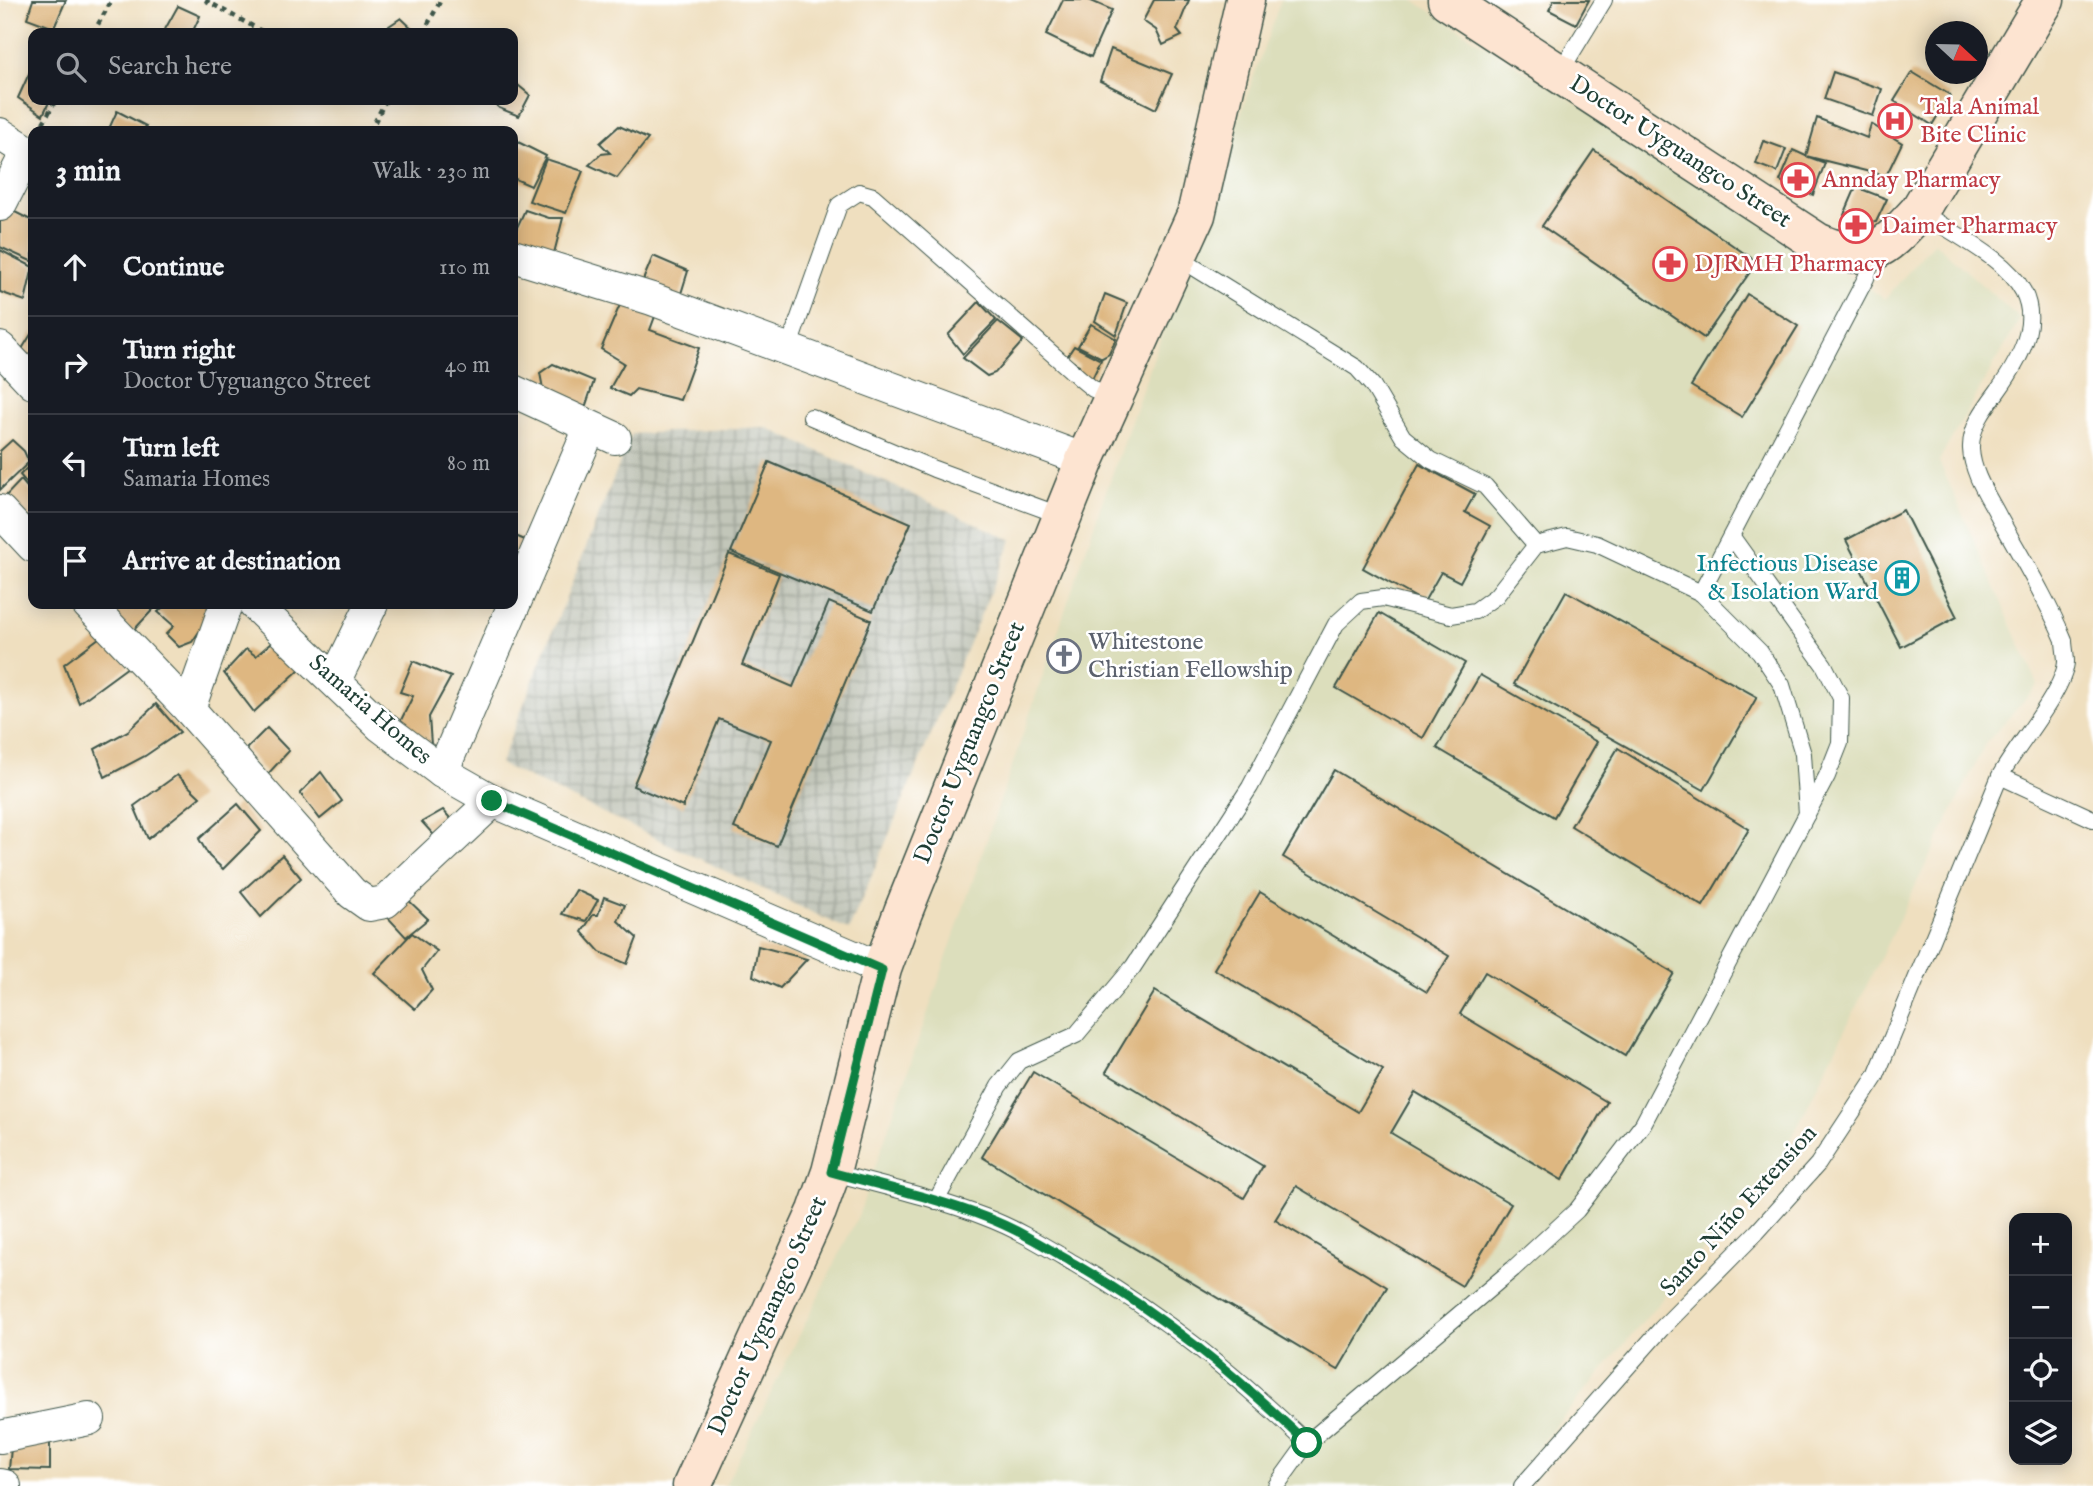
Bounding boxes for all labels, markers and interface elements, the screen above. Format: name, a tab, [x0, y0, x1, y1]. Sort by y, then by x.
north arrow	[1925, 21, 1988, 84]
search box	[28, 28, 518, 105]
icon: search	[52, 48, 90, 86]
text: Search here	[108, 50, 232, 83]
street label: Doctor Uyguangco Street	[1563, 69, 1797, 235]
place label: Tala Animal Bite Clinic	[1920, 92, 2040, 151]
hospital icon: Tala Animal Bite Clinic	[1876, 102, 1914, 140]
text: 3 min	[56, 153, 121, 191]
text: Walk · 230 m	[372, 157, 490, 186]
pharmacy icon: Annday Pharmacy	[1779, 161, 1817, 199]
place label: Annday Pharmacy	[1821, 165, 2001, 196]
pharmacy icon: Daimer Pharmacy	[1837, 207, 1875, 245]
place label: Daimer Pharmacy	[1881, 211, 2058, 242]
pharmacy icon: DJRMH Pharmacy	[1651, 245, 1689, 283]
icon: ahead	[56, 248, 94, 286]
place label: DJRMH Pharmacy	[1694, 249, 1886, 280]
text: Continue	[123, 251, 224, 284]
text: 110 m	[439, 253, 490, 282]
text: Turn right	[123, 334, 236, 367]
icon: right	[56, 346, 94, 384]
text: 40 m	[445, 351, 490, 380]
text: Doctor Uyguangco Street	[123, 367, 371, 396]
text: Turn left	[123, 432, 220, 465]
icon: left	[56, 444, 94, 482]
text: 80 m	[447, 449, 490, 478]
text: Samaria Homes	[123, 465, 270, 494]
icon: arrive	[56, 542, 94, 580]
text: Arrive at destination	[123, 545, 341, 578]
place label: Infectious Disease & Isolation Ward	[1696, 549, 1878, 608]
building icon: Infectious Disease & Isolation Ward	[1883, 559, 1921, 597]
street label: Doctor Uyguangco Street	[907, 617, 1033, 869]
place label: Whitestone Christian Fellowship	[1088, 627, 1293, 686]
church icon: Whitestone Christian Fellowship	[1045, 637, 1083, 675]
street label: Samaria Homes	[302, 648, 438, 772]
route end	[476, 785, 507, 816]
street label: Santo Niño Extension	[1654, 1119, 1824, 1303]
street label: Doctor Uyguangco Street	[701, 1192, 835, 1440]
map controls	[2009, 1213, 2072, 1465]
button: +	[2009, 1213, 2072, 1276]
button: −	[2009, 1276, 2072, 1339]
button: locate	[2009, 1339, 2072, 1402]
button: layers	[2009, 1402, 2072, 1465]
route start	[1291, 1427, 1322, 1458]

